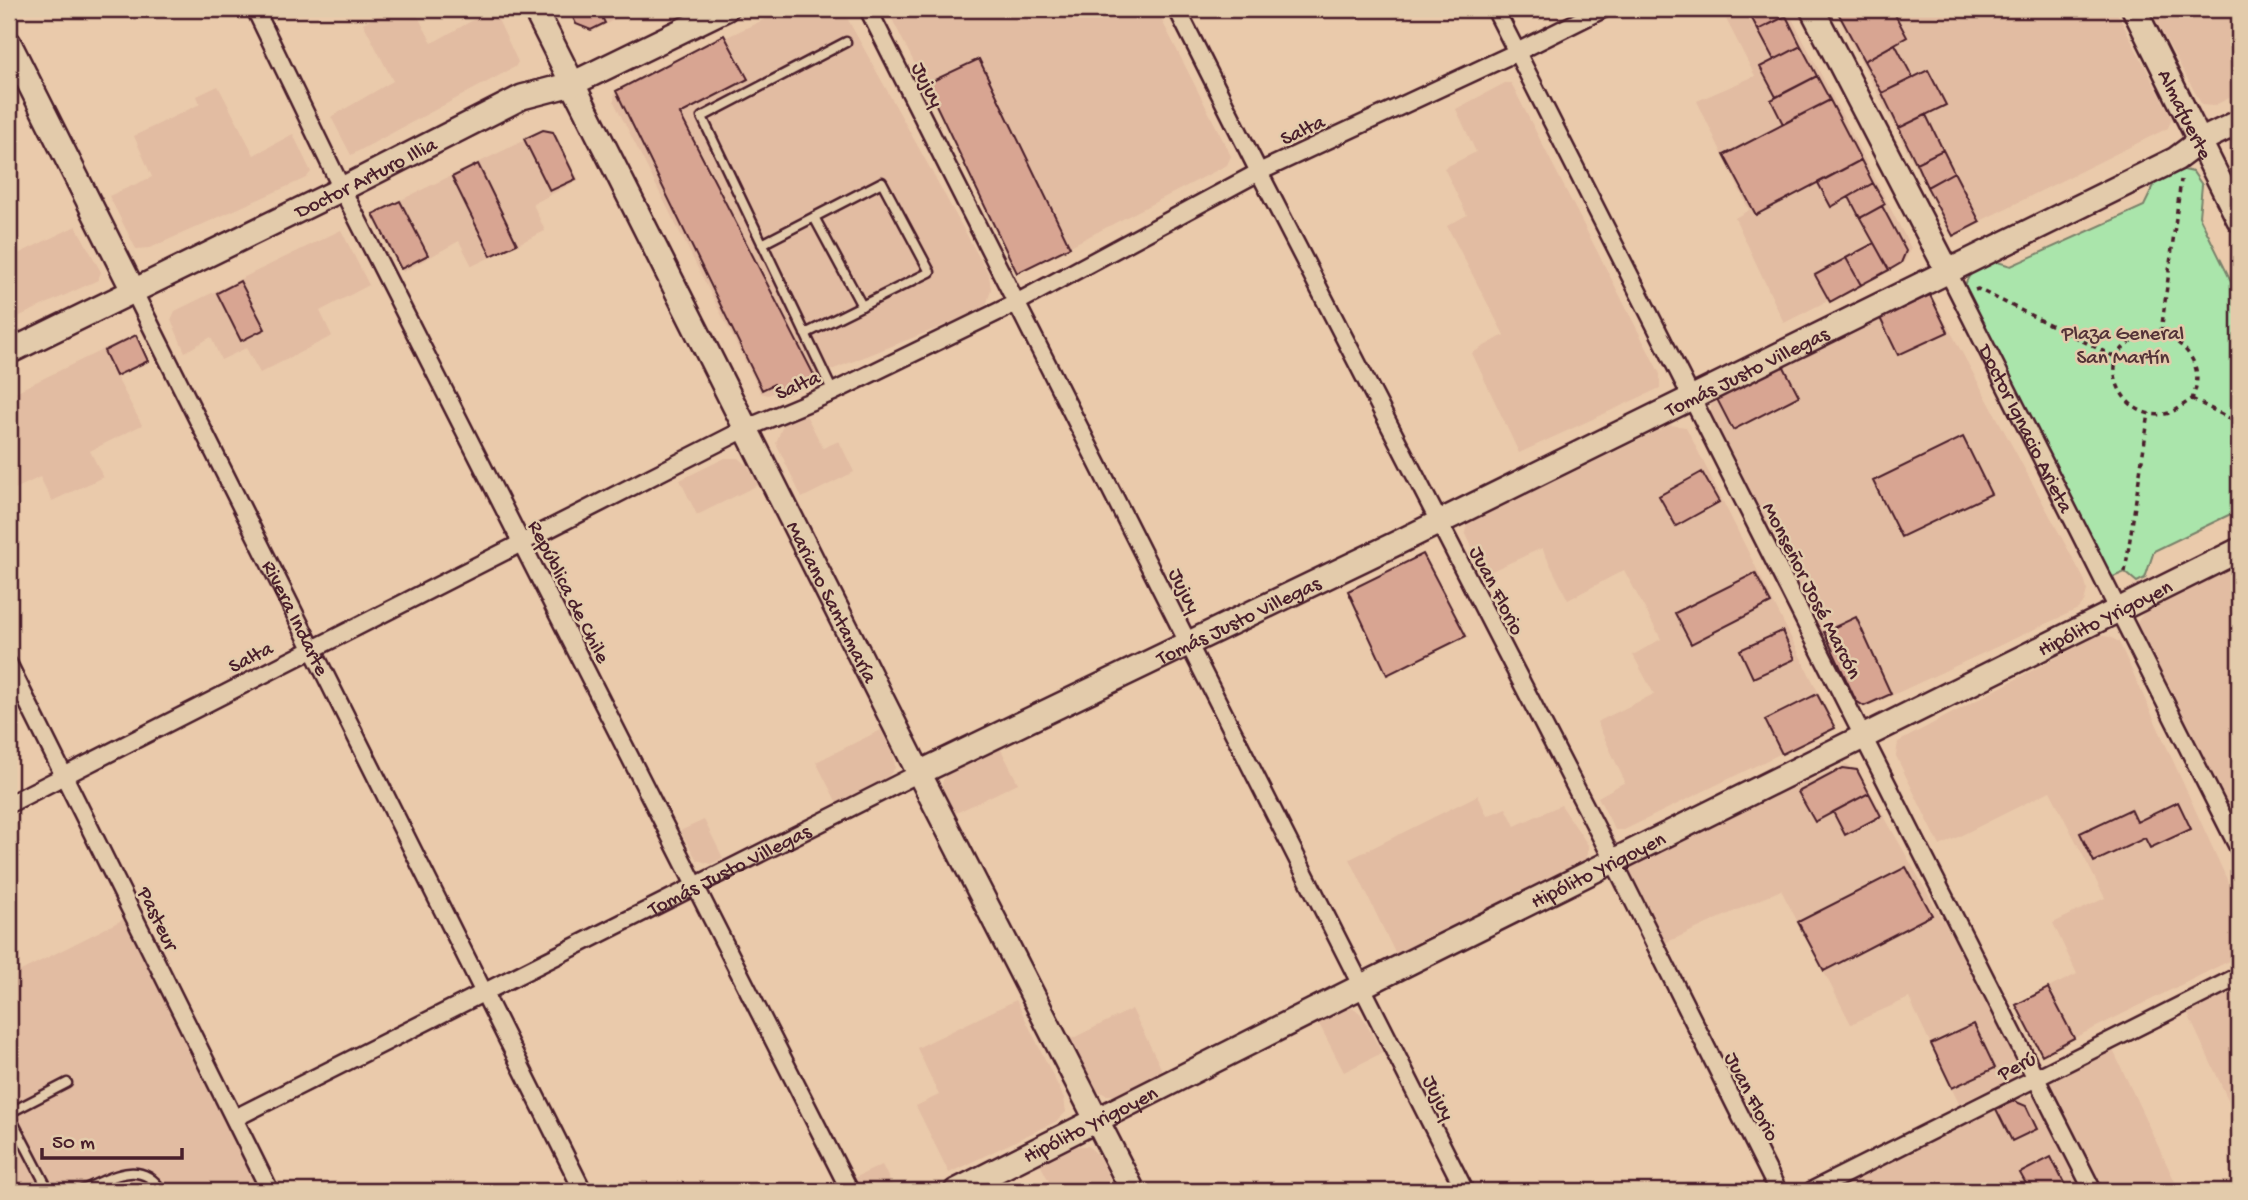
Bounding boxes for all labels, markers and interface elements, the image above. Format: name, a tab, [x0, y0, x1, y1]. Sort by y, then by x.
street label: Jujuy	[904, 59, 948, 112]
street label: Almafuerte	[2150, 66, 2216, 166]
street label: Salta	[1277, 111, 1331, 153]
street label: Doctor Arturo Illia	[290, 133, 443, 227]
street label: Tomás Justo Villegas	[1661, 323, 1835, 425]
park label: Plaza General San Martín	[2061, 323, 2184, 372]
street label: Doctor Ignacio Arieta	[1970, 339, 2077, 519]
street label: Salta	[772, 366, 826, 408]
street label: Monseñor José Marcón	[1755, 499, 1865, 684]
street label: República de Chile	[520, 517, 614, 669]
street label: Mariano Santamaría	[779, 518, 881, 689]
street label: Juan Florio	[1462, 543, 1528, 640]
street label: Rivera Indarte	[254, 557, 333, 682]
street label: Jujuy	[1161, 565, 1205, 618]
street label: Tomás Justo Villegas	[1152, 572, 1327, 673]
street label: Hipólito Yrigoyen	[2035, 576, 2178, 664]
street label: Salta	[225, 637, 279, 681]
street label: Tomás Justo Villegas	[644, 820, 817, 924]
street label: Hipólito Yrigoyen	[1528, 828, 1671, 916]
street label: Pasteur	[129, 883, 183, 957]
street label: Perú	[1993, 1048, 2041, 1089]
street label: Juan Florio	[1717, 1049, 1783, 1146]
street label: Jujuy	[1415, 1072, 1459, 1125]
street label: Hipólito Yrigoyen	[1020, 1082, 1163, 1171]
scale bar	[42, 1116, 182, 1160]
text: 50 m	[52, 1132, 95, 1157]

